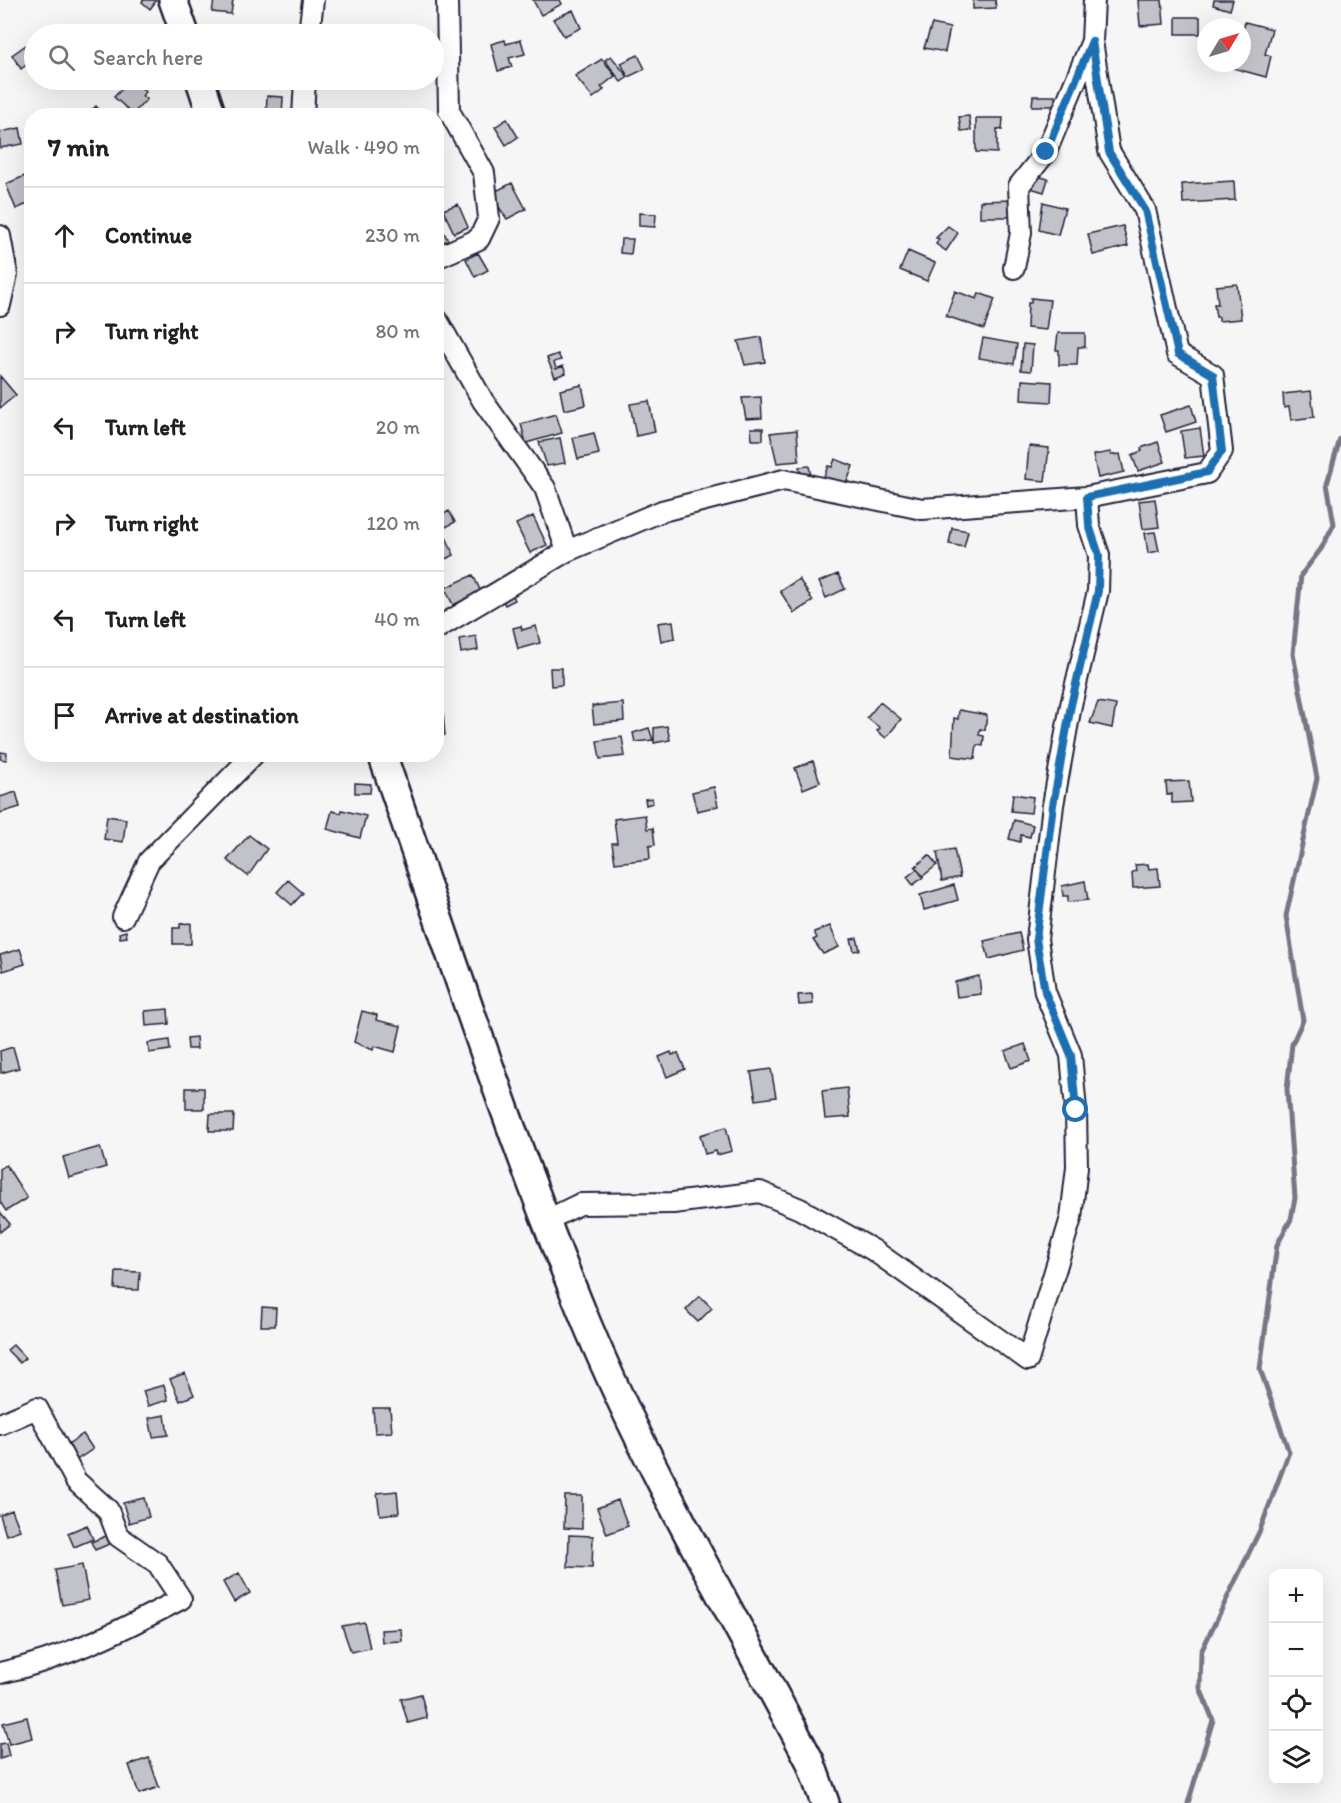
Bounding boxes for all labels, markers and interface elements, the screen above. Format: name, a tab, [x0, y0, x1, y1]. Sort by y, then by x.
north arrow	[1197, 18, 1251, 72]
search box	[24, 24, 444, 90]
icon: search	[45, 41, 78, 74]
text: Search here	[93, 44, 203, 71]
text: 7 min	[48, 131, 109, 163]
text: Walk · 490 m	[307, 135, 420, 159]
route end	[1032, 138, 1058, 164]
icon: ahead	[48, 219, 81, 252]
text: Continue	[105, 222, 192, 249]
text: 230 m	[365, 223, 420, 247]
icon: right	[48, 315, 81, 348]
text: Turn right	[105, 318, 199, 345]
text: 80 m	[375, 319, 420, 343]
icon: left	[48, 411, 81, 444]
text: Turn left	[105, 414, 186, 441]
text: 20 m	[376, 415, 420, 439]
icon: right	[48, 507, 81, 540]
text: Turn right	[105, 510, 199, 537]
text: 120 m	[367, 511, 420, 535]
icon: left	[48, 603, 81, 636]
text: Turn left	[105, 606, 186, 633]
text: 40 m	[374, 607, 420, 631]
icon: arrive	[48, 699, 81, 732]
text: Arrive at destination	[105, 702, 299, 729]
route start	[1062, 1096, 1088, 1122]
map controls	[1269, 1569, 1323, 1785]
button: +	[1269, 1569, 1323, 1623]
button: −	[1269, 1623, 1323, 1677]
button: locate	[1269, 1677, 1323, 1731]
button: layers	[1269, 1731, 1323, 1785]

